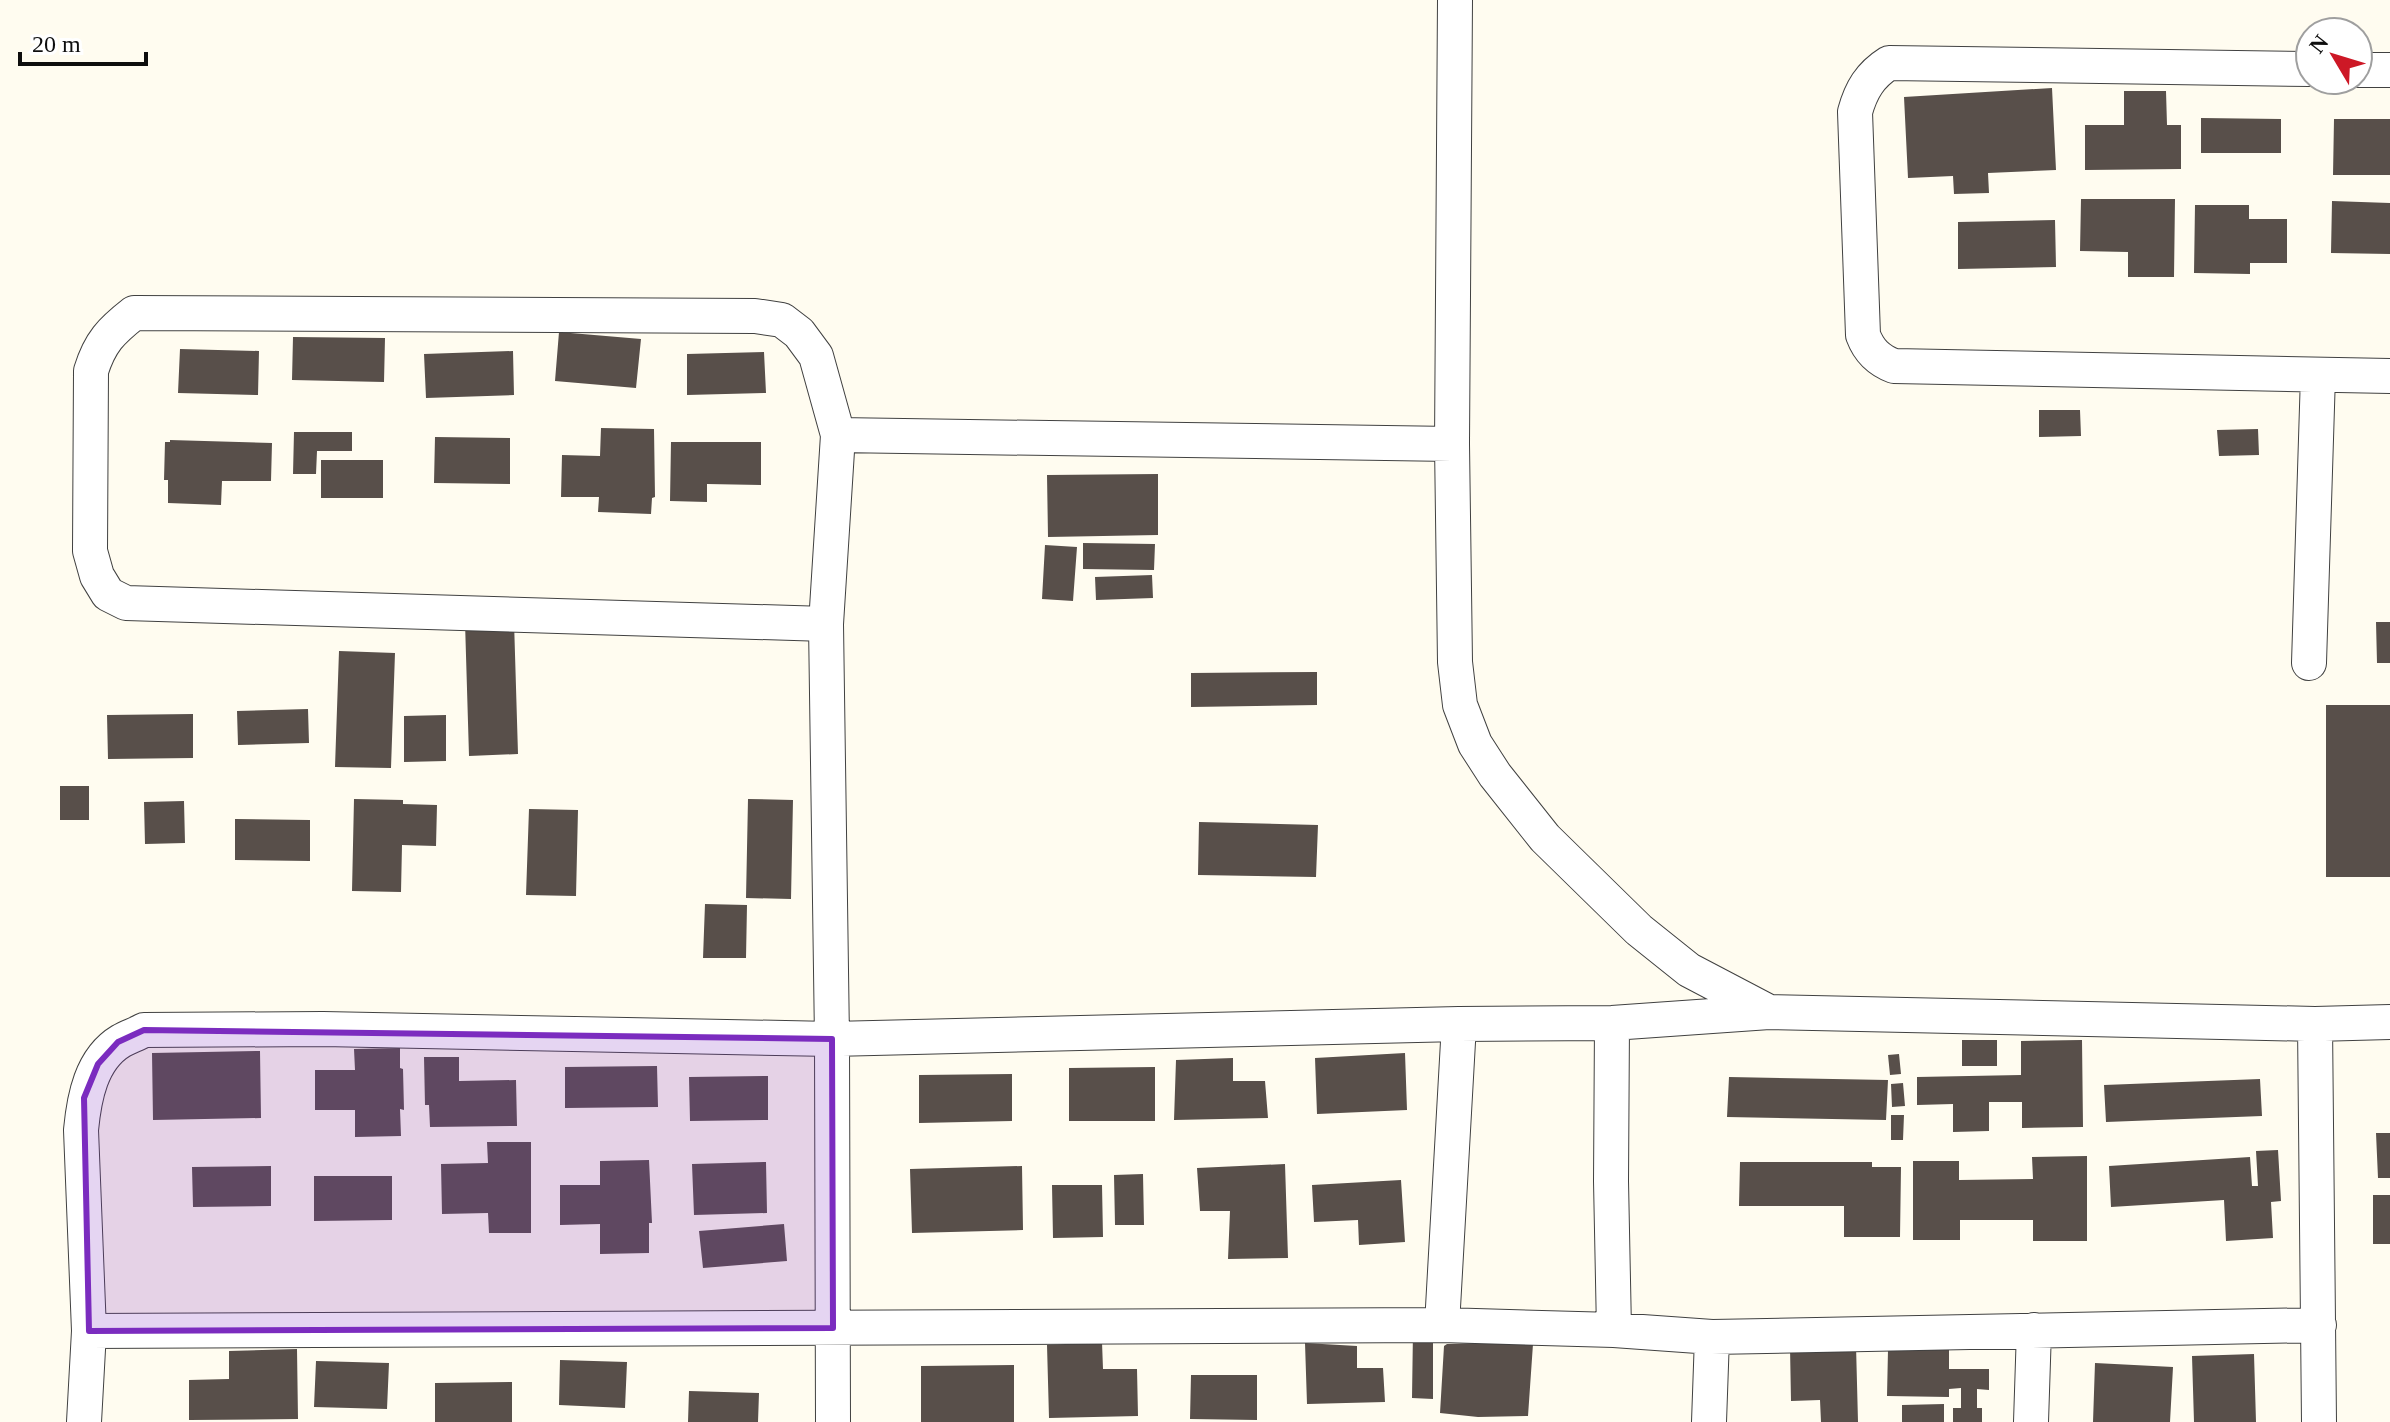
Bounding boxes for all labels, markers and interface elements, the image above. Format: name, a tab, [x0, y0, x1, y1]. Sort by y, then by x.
scale bar	[20, 16, 146, 66]
north arrow	[2294, 16, 2374, 96]
text: N	[2304, 30, 2333, 58]
text: 20 m	[32, 31, 81, 57]

